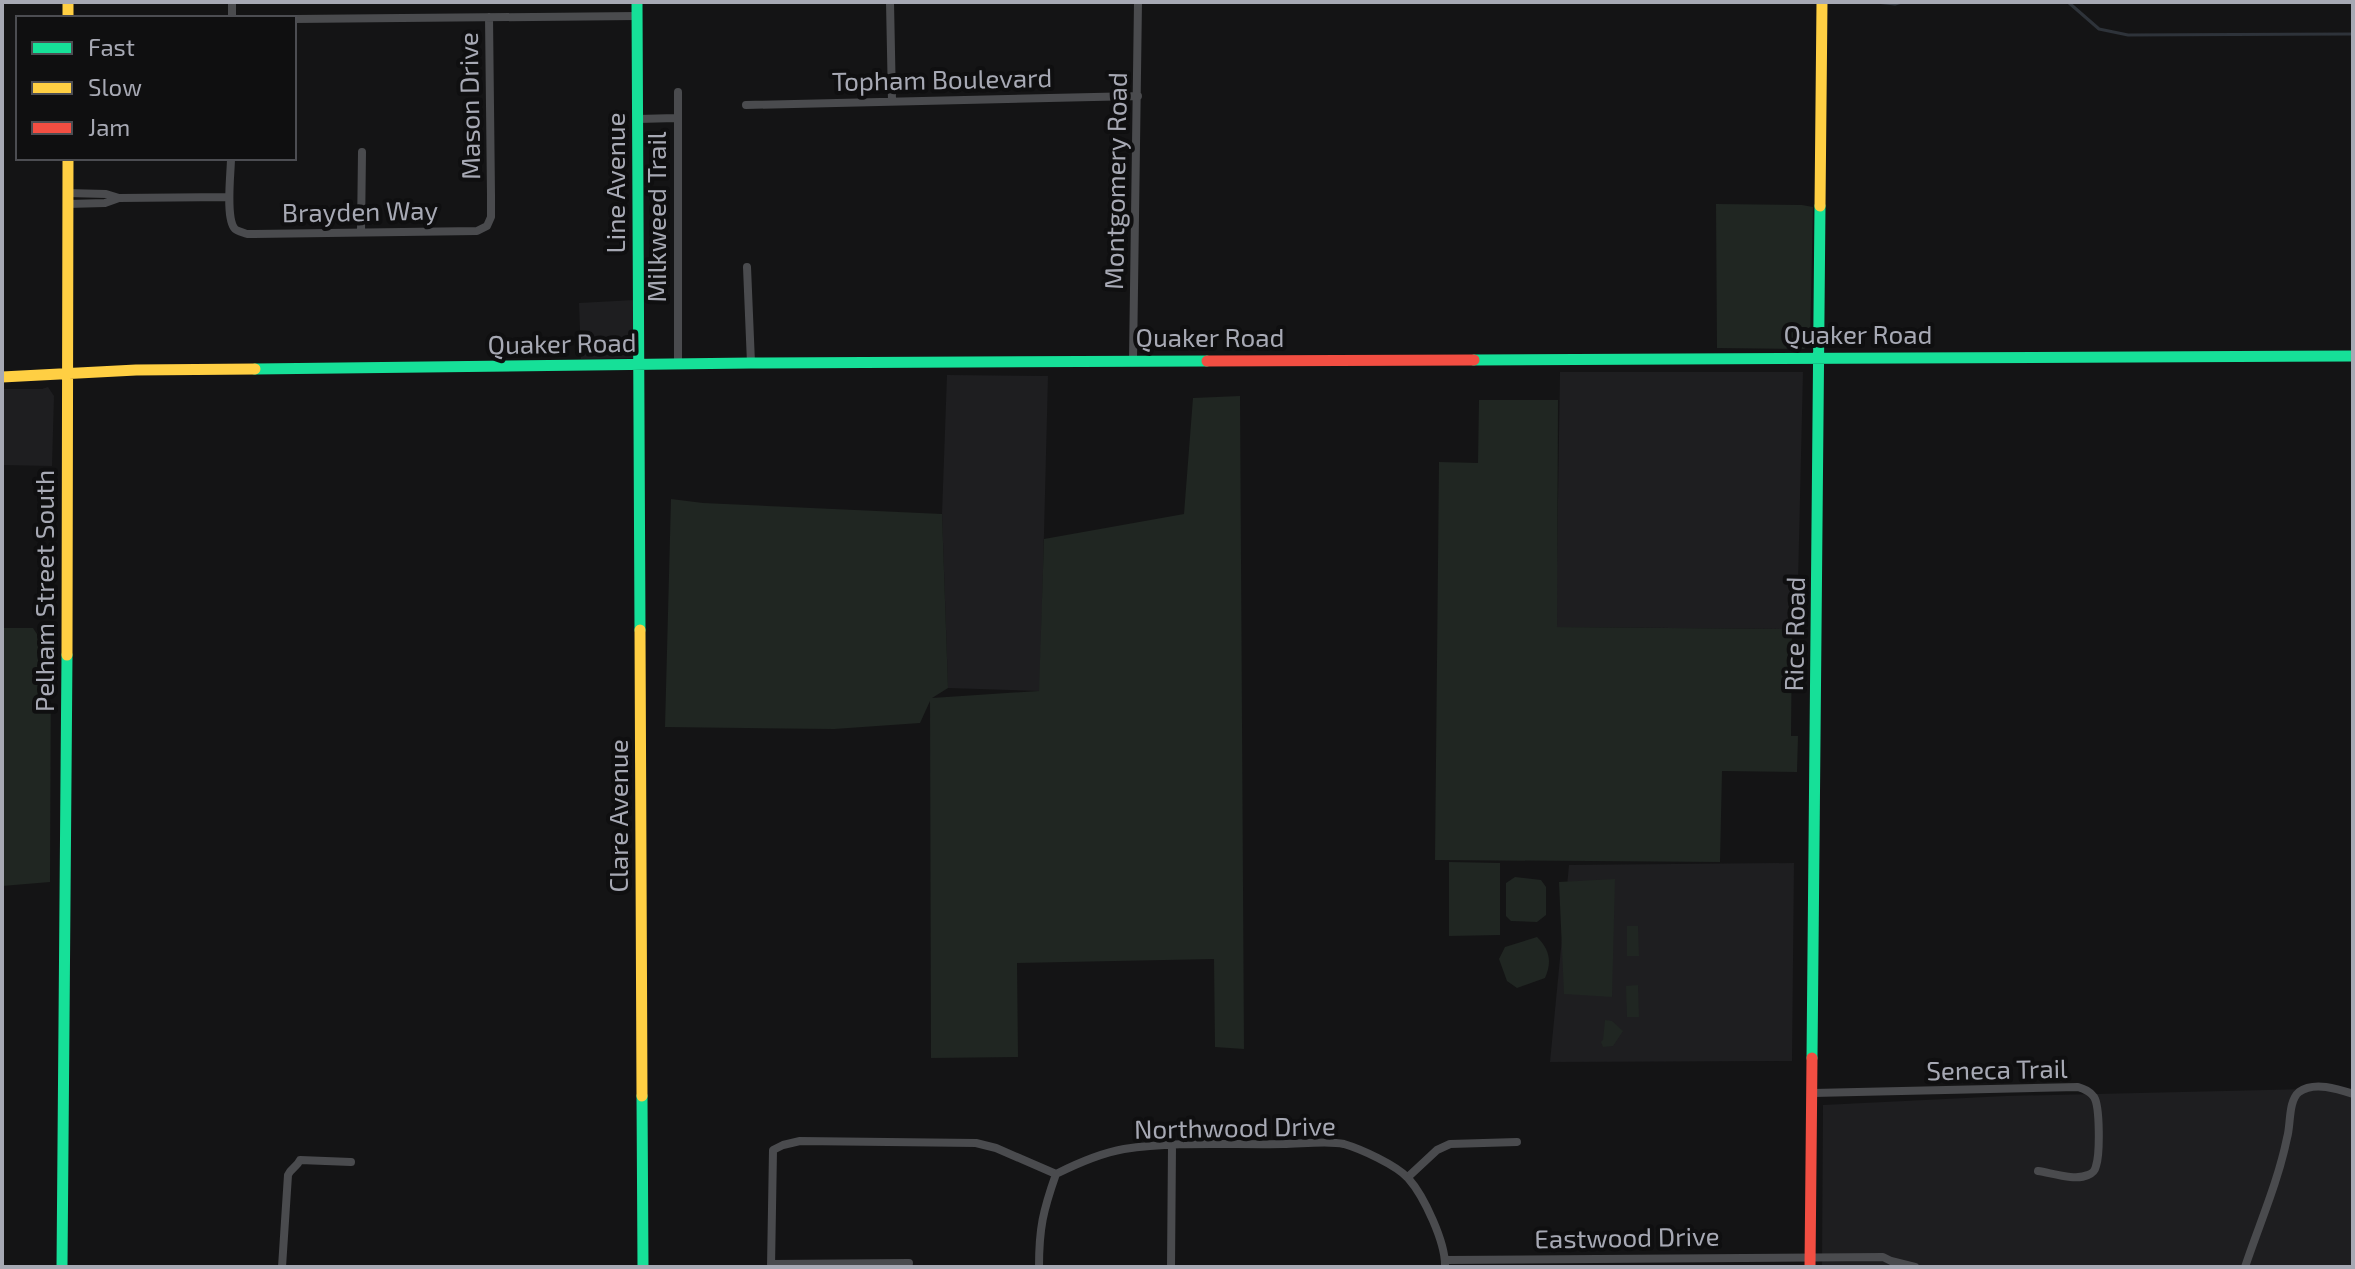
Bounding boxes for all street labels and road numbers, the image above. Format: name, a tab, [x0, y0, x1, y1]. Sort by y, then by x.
street label: Mason Drive	[452, 32, 485, 180]
street label: Topham Boulevard	[832, 61, 1052, 96]
street label: Montgomery Road	[1097, 72, 1132, 290]
street label: Line Avenue	[599, 112, 630, 254]
street label: Milkweed Trail	[640, 131, 671, 303]
street label: Brayden Way	[282, 194, 439, 227]
street label: Quaker Road	[1784, 318, 1932, 349]
street label: Quaker Road	[1136, 321, 1284, 352]
street label: Quaker Road	[487, 326, 637, 359]
street label: Pelham Street South	[28, 470, 59, 712]
street label: Rice Road	[1777, 576, 1810, 692]
street label: Clare Avenue	[602, 739, 633, 893]
street label: Seneca Trail	[1926, 1052, 2068, 1085]
street label: Northwood Drive	[1134, 1109, 1336, 1144]
street label: Eastwood Drive	[1534, 1219, 1720, 1254]

